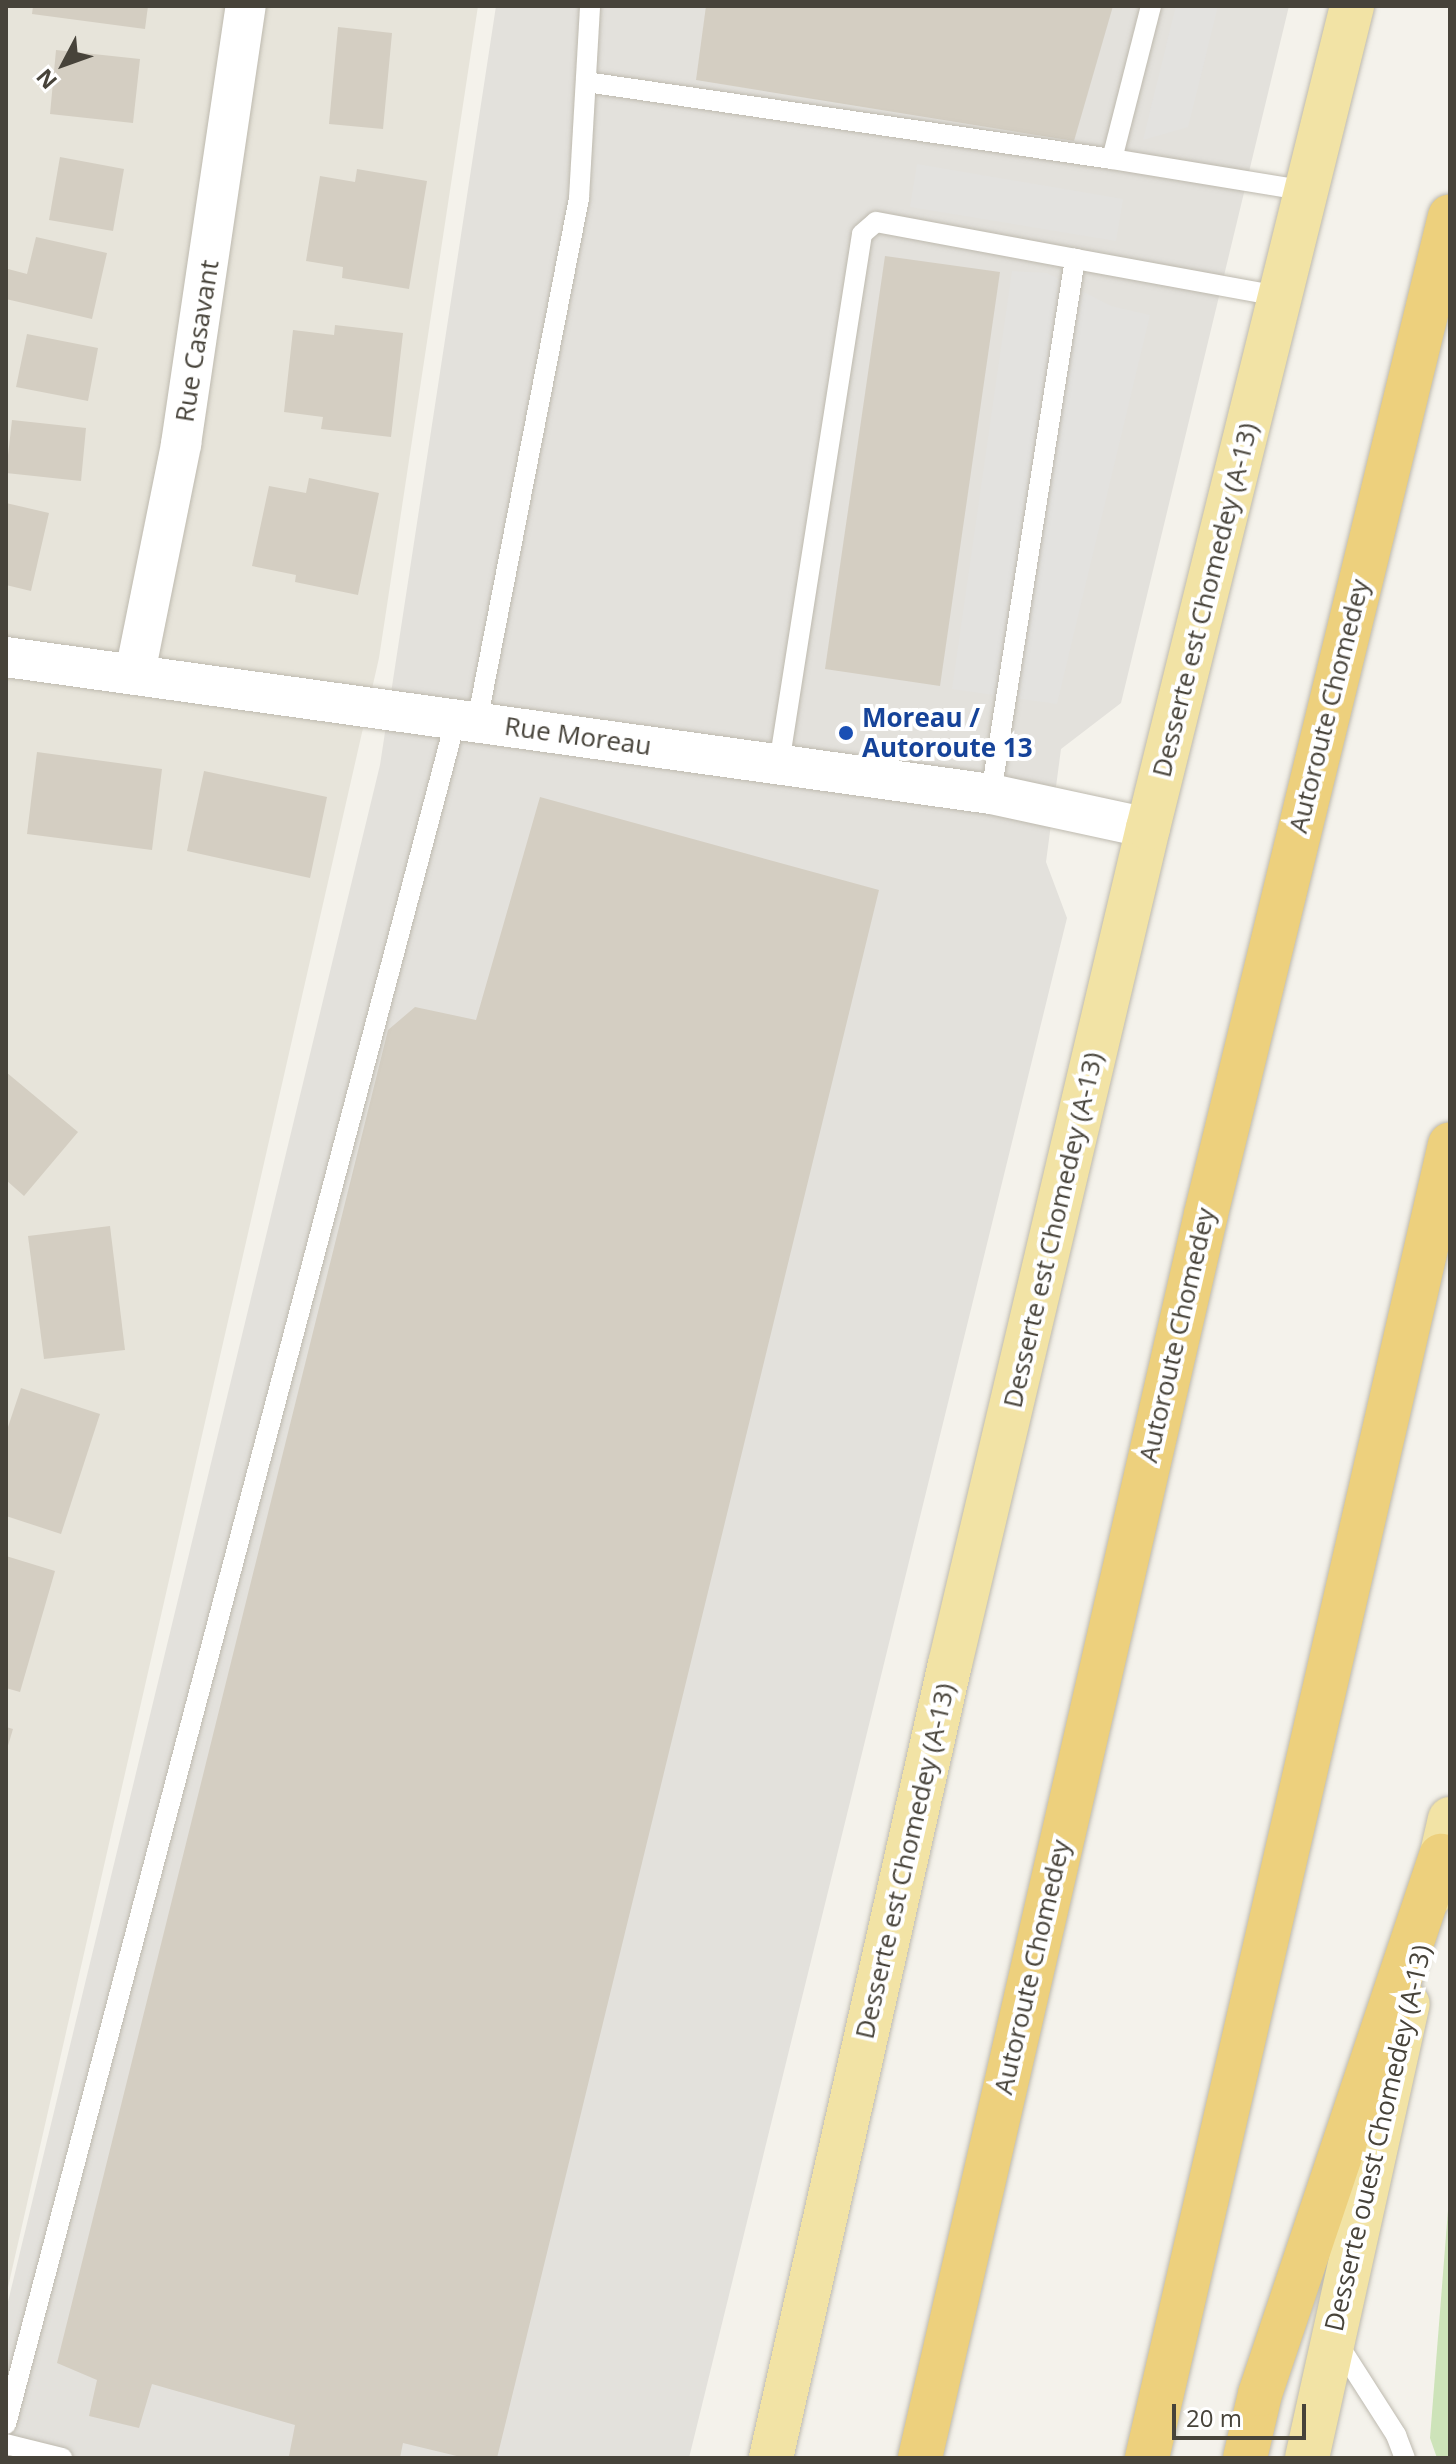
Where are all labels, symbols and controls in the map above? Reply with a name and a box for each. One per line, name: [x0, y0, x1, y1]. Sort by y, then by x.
north arrow: [24, 24, 104, 104]
text: N: [29, 63, 63, 96]
street label: Rue Casavant: [169, 258, 225, 424]
street label: Desserte est Chomedey (A-13): [1146, 420, 1264, 780]
street label: Autoroute Chomedey: [1282, 576, 1376, 836]
place label: Moreau / Autoroute 13: [862, 702, 1033, 764]
street label: Rue Moreau: [503, 710, 653, 762]
marker: Moreau / Autoroute 13: [837, 724, 855, 742]
street label: Desserte est Chomedey (A-13): [997, 1049, 1109, 1411]
street label: Autoroute Chomedey: [1133, 1205, 1221, 1465]
street label: Desserte est Chomedey (A-13): [849, 1680, 961, 2042]
street label: Autoroute Chomedey: [988, 1837, 1076, 2097]
street label: Desserte ouest Chomedey (A-13): [1318, 1942, 1438, 2334]
scale bar: [1176, 2388, 1310, 2438]
text: 20 m: [1186, 2401, 1242, 2434]

